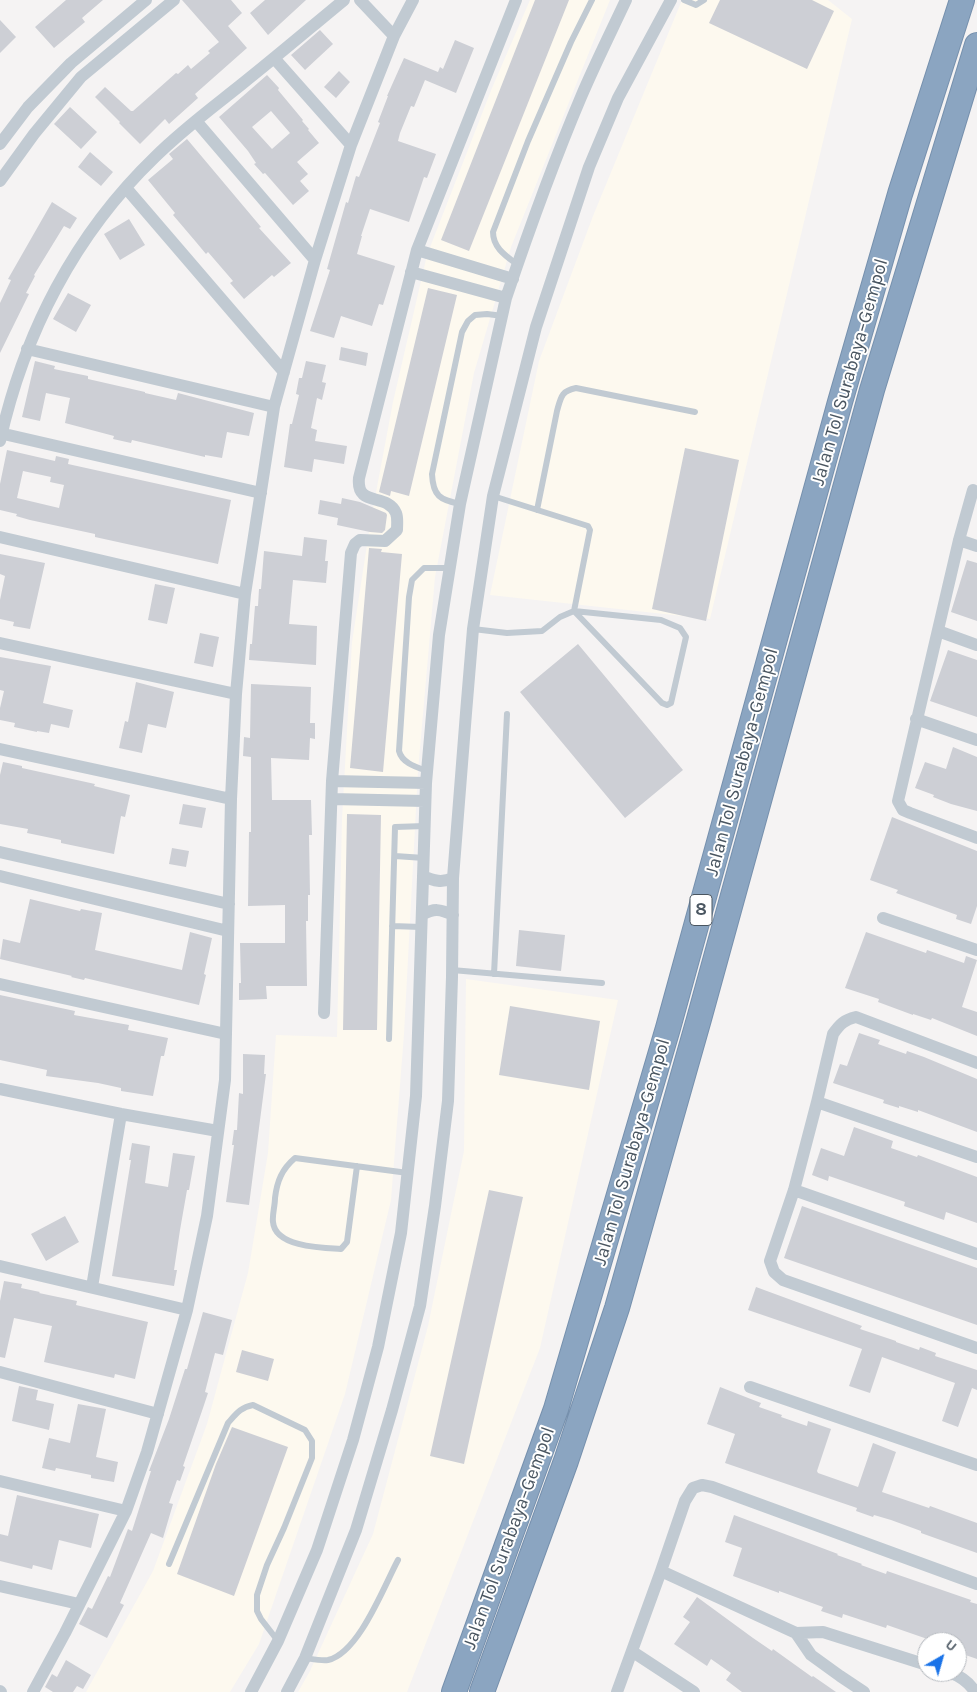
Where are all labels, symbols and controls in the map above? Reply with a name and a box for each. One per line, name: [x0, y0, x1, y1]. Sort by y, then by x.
street label: Jalan Tol Surabaya–Gempol: [807, 256, 893, 488]
street label: Jalan Tol Surabaya–Gempol: [701, 646, 783, 878]
road number: 8: [690, 894, 712, 926]
street label: Jalan Tol Surabaya–Gempol: [589, 1036, 675, 1268]
street label: Jalan Tol Surabaya–Gempol: [458, 1424, 560, 1652]
north arrow: [917, 1632, 967, 1682]
text: U: [942, 1636, 960, 1655]

